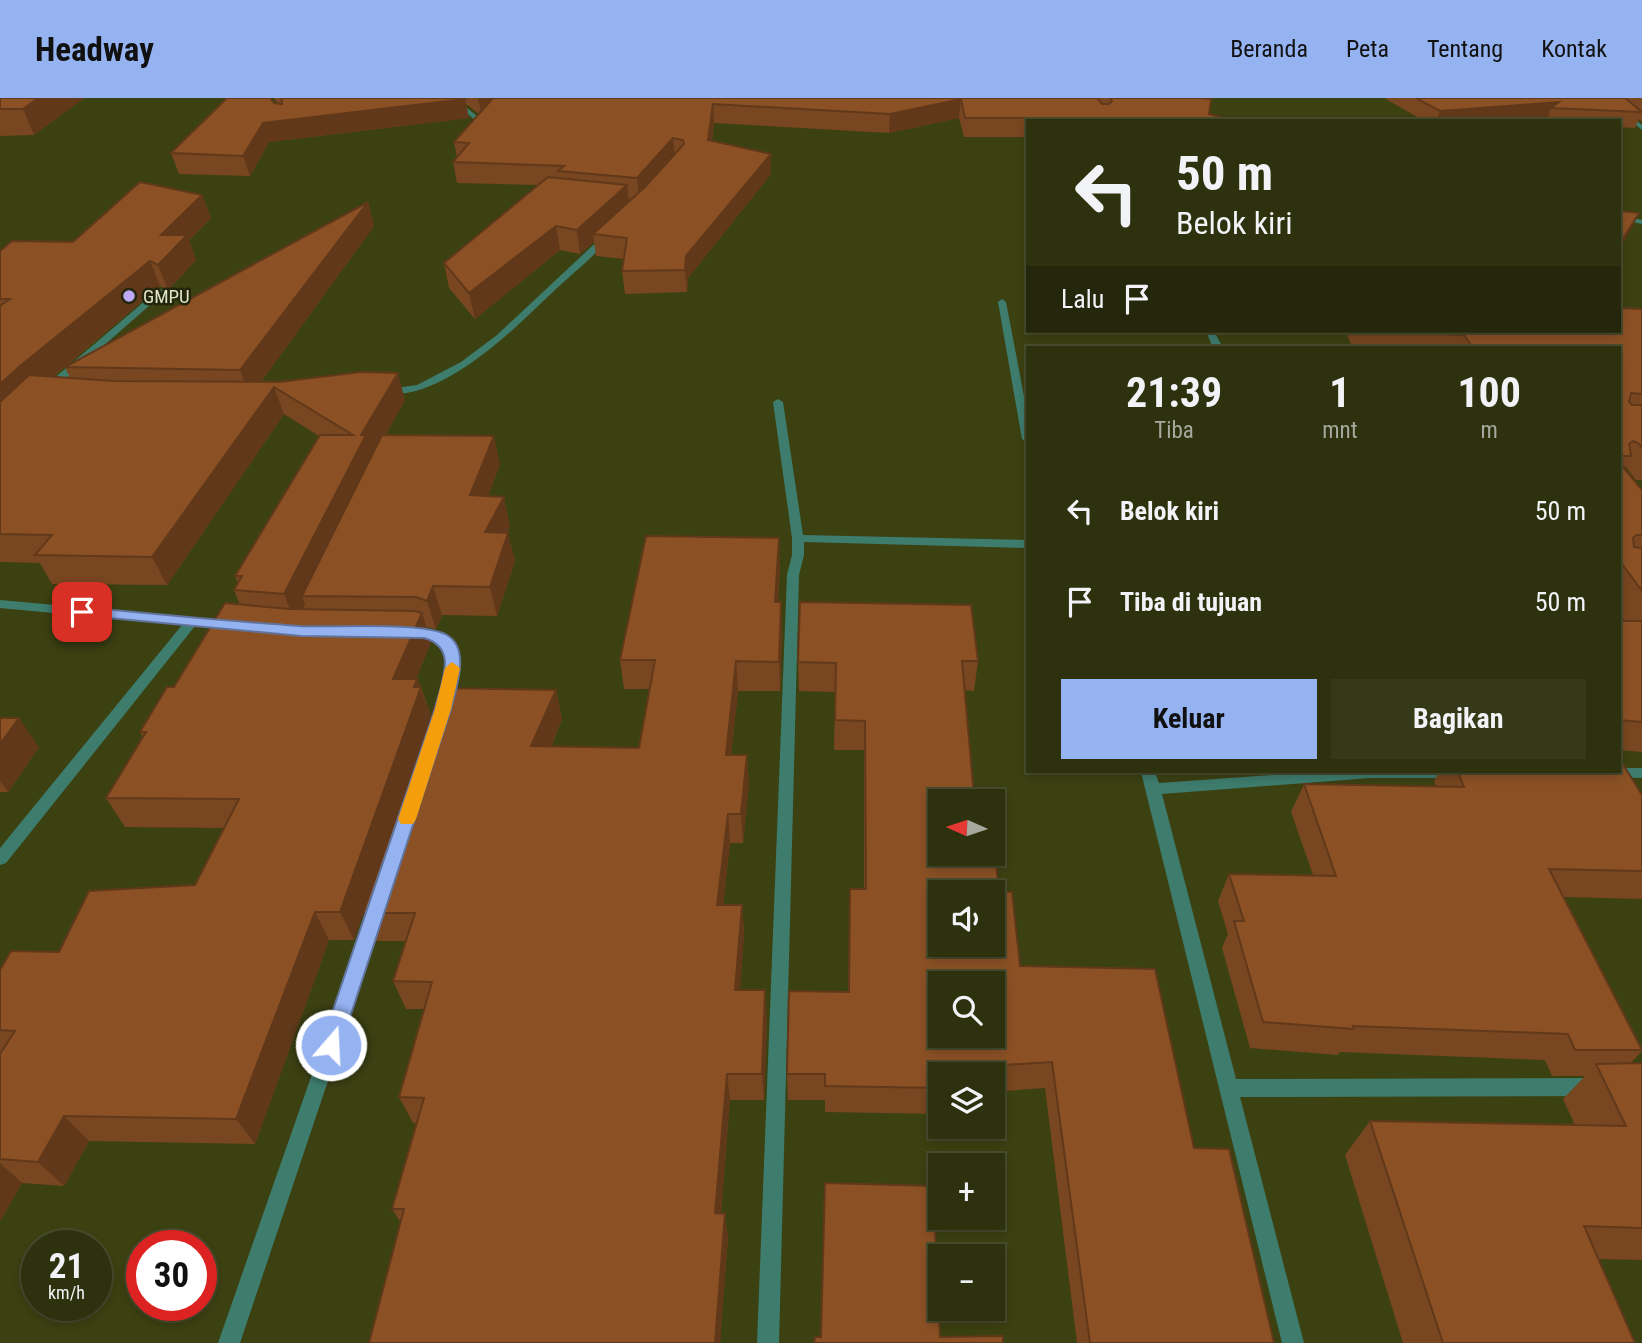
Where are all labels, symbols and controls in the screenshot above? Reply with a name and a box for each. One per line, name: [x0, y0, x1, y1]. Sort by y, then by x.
text: Headway: [35, 30, 154, 69]
text: Beranda: [1230, 35, 1308, 63]
text: Peta: [1346, 35, 1389, 63]
text: Tentang: [1427, 35, 1503, 63]
text: Kontak: [1541, 35, 1607, 63]
text: 50 m: [1176, 145, 1273, 202]
icon: left: [1061, 147, 1152, 238]
text: Belok kiri: [1176, 204, 1293, 242]
icon: arrive: [1118, 280, 1156, 318]
text: Lalu: [1061, 284, 1104, 314]
place label: GMPU: [143, 285, 190, 308]
marker: GMPU: [121, 288, 137, 304]
text: 21:39: [1126, 368, 1222, 417]
text: 1: [1329, 368, 1350, 417]
text: 100: [1457, 368, 1521, 417]
text: Tiba: [1154, 417, 1194, 444]
text: mnt: [1322, 417, 1357, 444]
text: m: [1481, 417, 1498, 444]
icon: left: [1061, 492, 1099, 530]
text: Belok kiri: [1120, 496, 1219, 526]
text: 50 m: [1535, 496, 1586, 526]
pin: [52, 582, 112, 642]
icon: arrive: [1061, 583, 1099, 621]
text: Tiba di tujuan: [1120, 587, 1262, 617]
text: 50 m: [1535, 587, 1586, 617]
icon: arrive: [63, 593, 101, 631]
button: Keluar: [1061, 679, 1317, 759]
button: Bagikan: [1331, 679, 1586, 759]
north arrow: [928, 789, 1004, 866]
map controls: [928, 789, 1005, 1321]
button: sound: [928, 880, 1005, 957]
button: search: [928, 971, 1005, 1048]
position arrow: [294, 1008, 368, 1082]
button: layers: [928, 1062, 1005, 1139]
button: +: [928, 1153, 1005, 1230]
speed limit sign: 30: [126, 1230, 217, 1321]
button: −: [928, 1244, 1005, 1321]
text: 21: [49, 1246, 84, 1287]
text: km/h: [48, 1282, 85, 1303]

